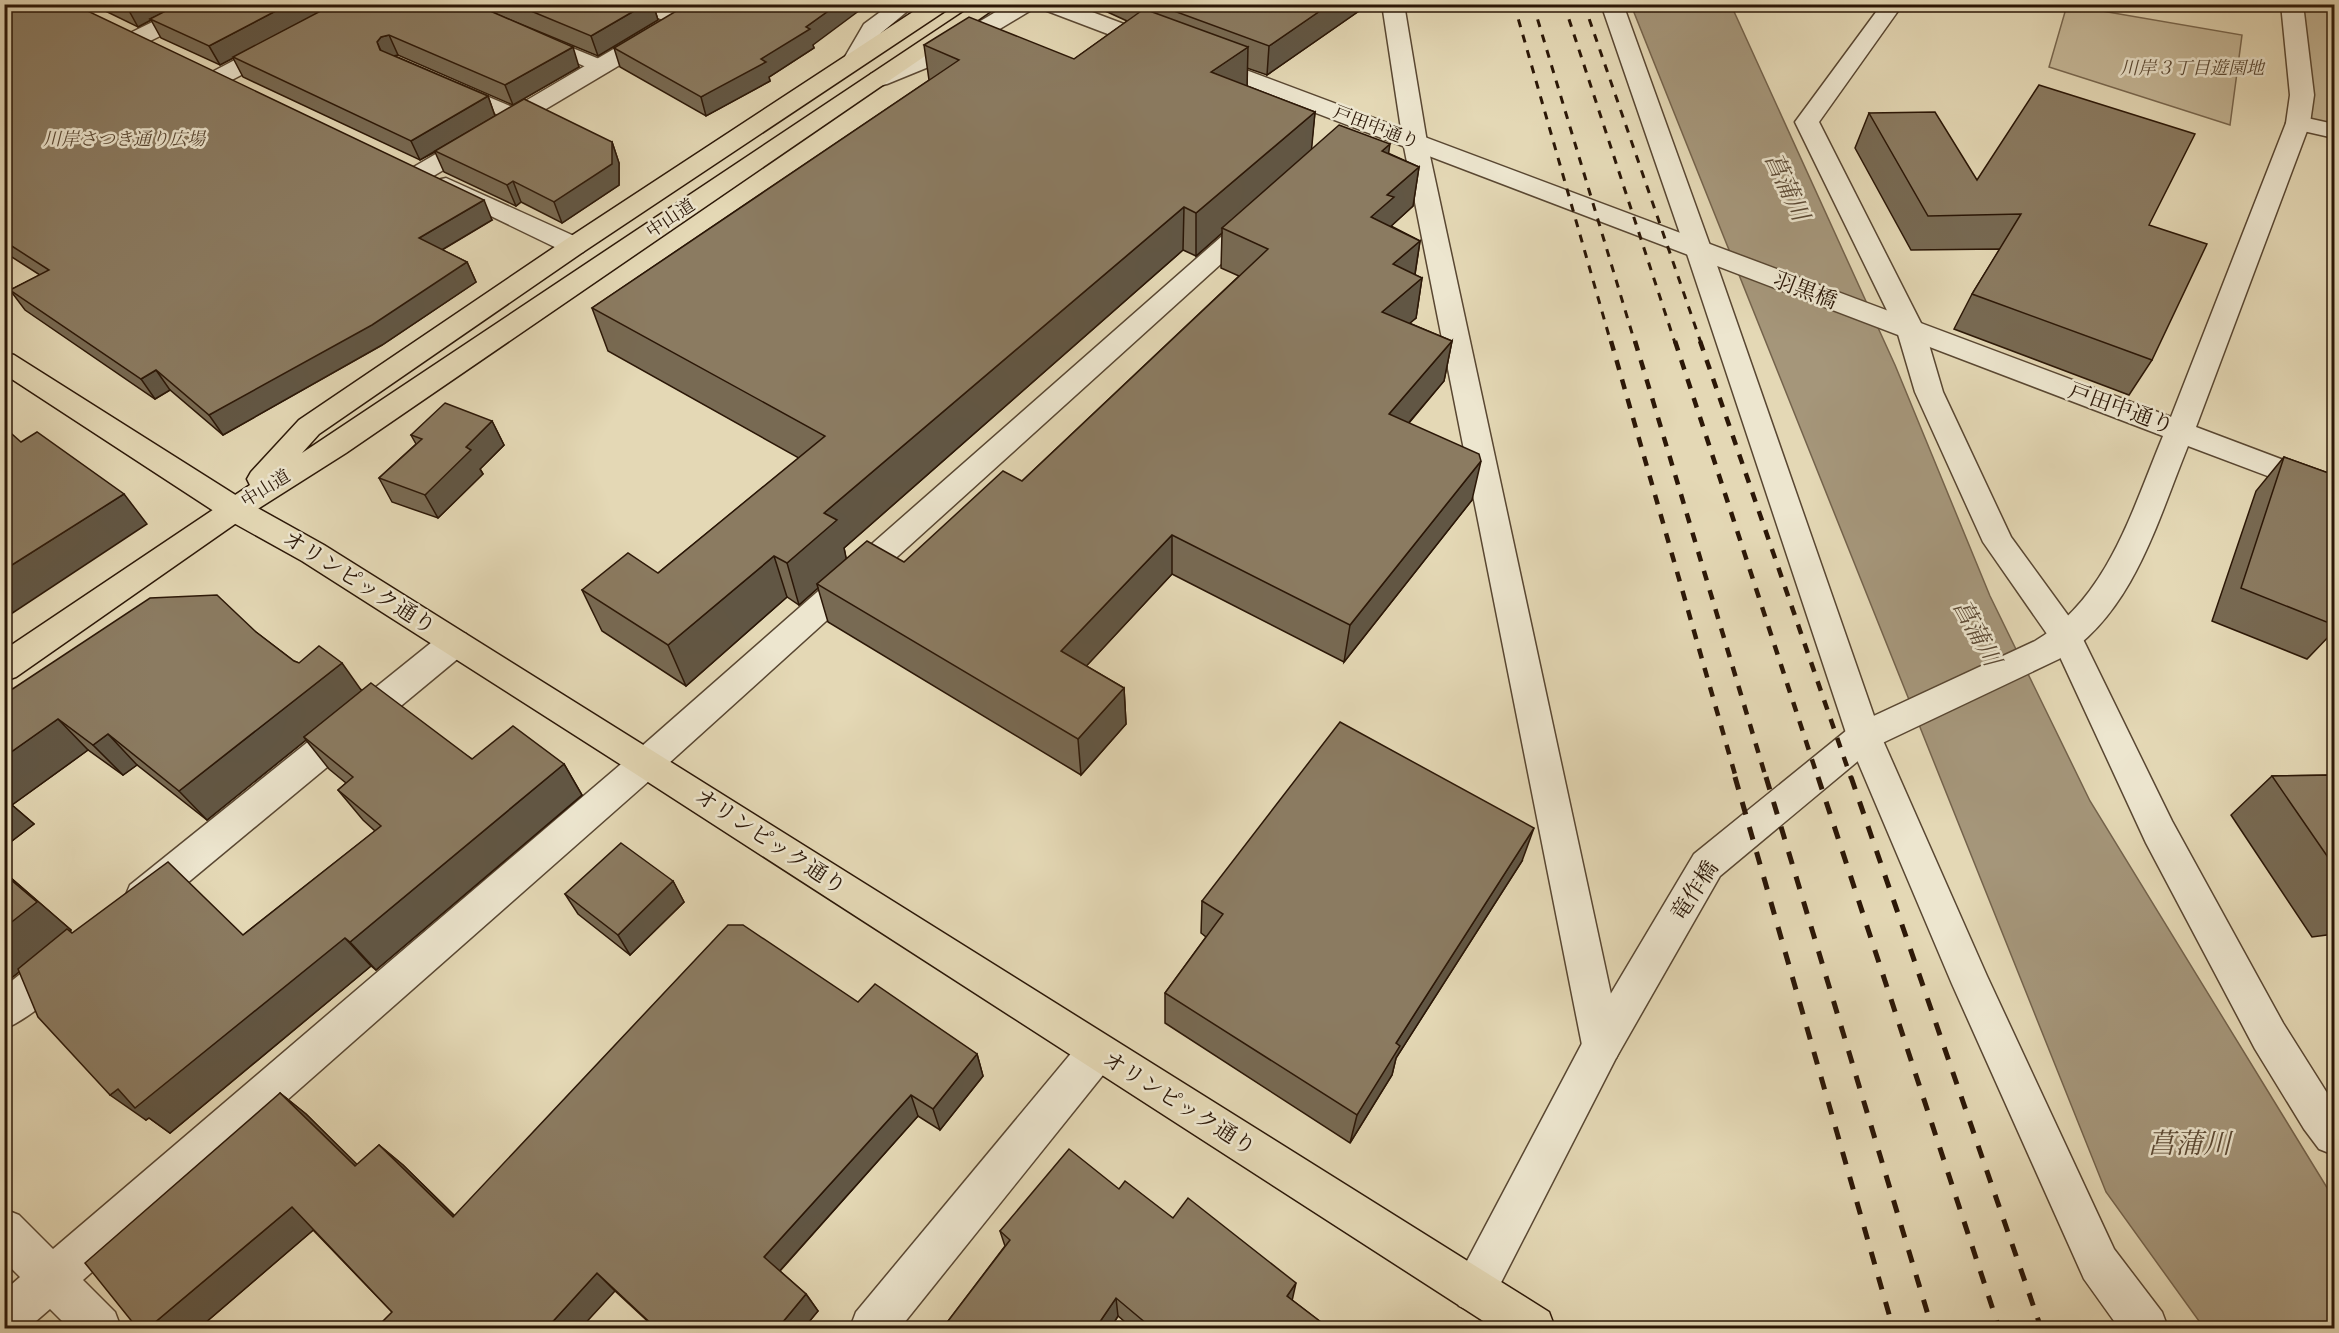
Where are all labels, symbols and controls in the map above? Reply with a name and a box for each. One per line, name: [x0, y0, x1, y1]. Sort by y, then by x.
park label: 川岸３丁目遊園地: [2120, 58, 2266, 80]
street label: 戸田中通り: [1330, 102, 1422, 154]
park label: 川岸さつき通り広場: [43, 129, 207, 151]
water label: 菖蒲川: [1757, 148, 1816, 229]
street label: 中山道: [642, 195, 700, 243]
street label: 羽黒橋: [1769, 267, 1841, 315]
street label: 戸田中通り: [2065, 378, 2177, 440]
street label: 中山道: [237, 465, 295, 513]
street label: オリンピック通り: [278, 525, 440, 641]
water label: 菖蒲川: [1945, 594, 2008, 674]
street label: オリンピック通り: [689, 783, 851, 901]
street label: 竜作橋: [1665, 856, 1725, 926]
street label: オリンピック通り: [1098, 1046, 1260, 1162]
water label: 菖蒲川: [2147, 1127, 2234, 1162]

